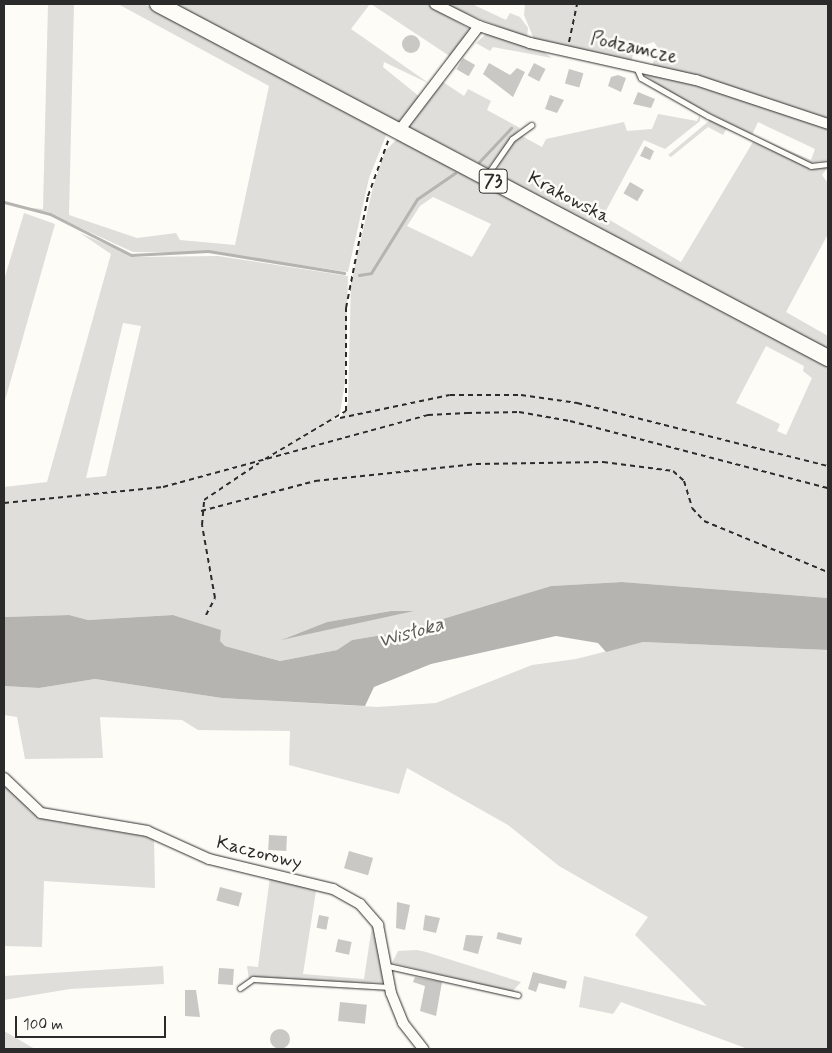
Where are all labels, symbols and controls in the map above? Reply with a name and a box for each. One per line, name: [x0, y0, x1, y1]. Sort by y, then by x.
street label: Podzamcze: [588, 27, 680, 69]
road number: 73: [478, 166, 508, 197]
street label: Krakowska: [524, 167, 614, 229]
water label: Wisłoka: [376, 612, 446, 654]
street label: Kaczorowy: [214, 831, 304, 875]
scale bar: [18, 1006, 169, 1038]
text: 100 m: [23, 1015, 63, 1035]

